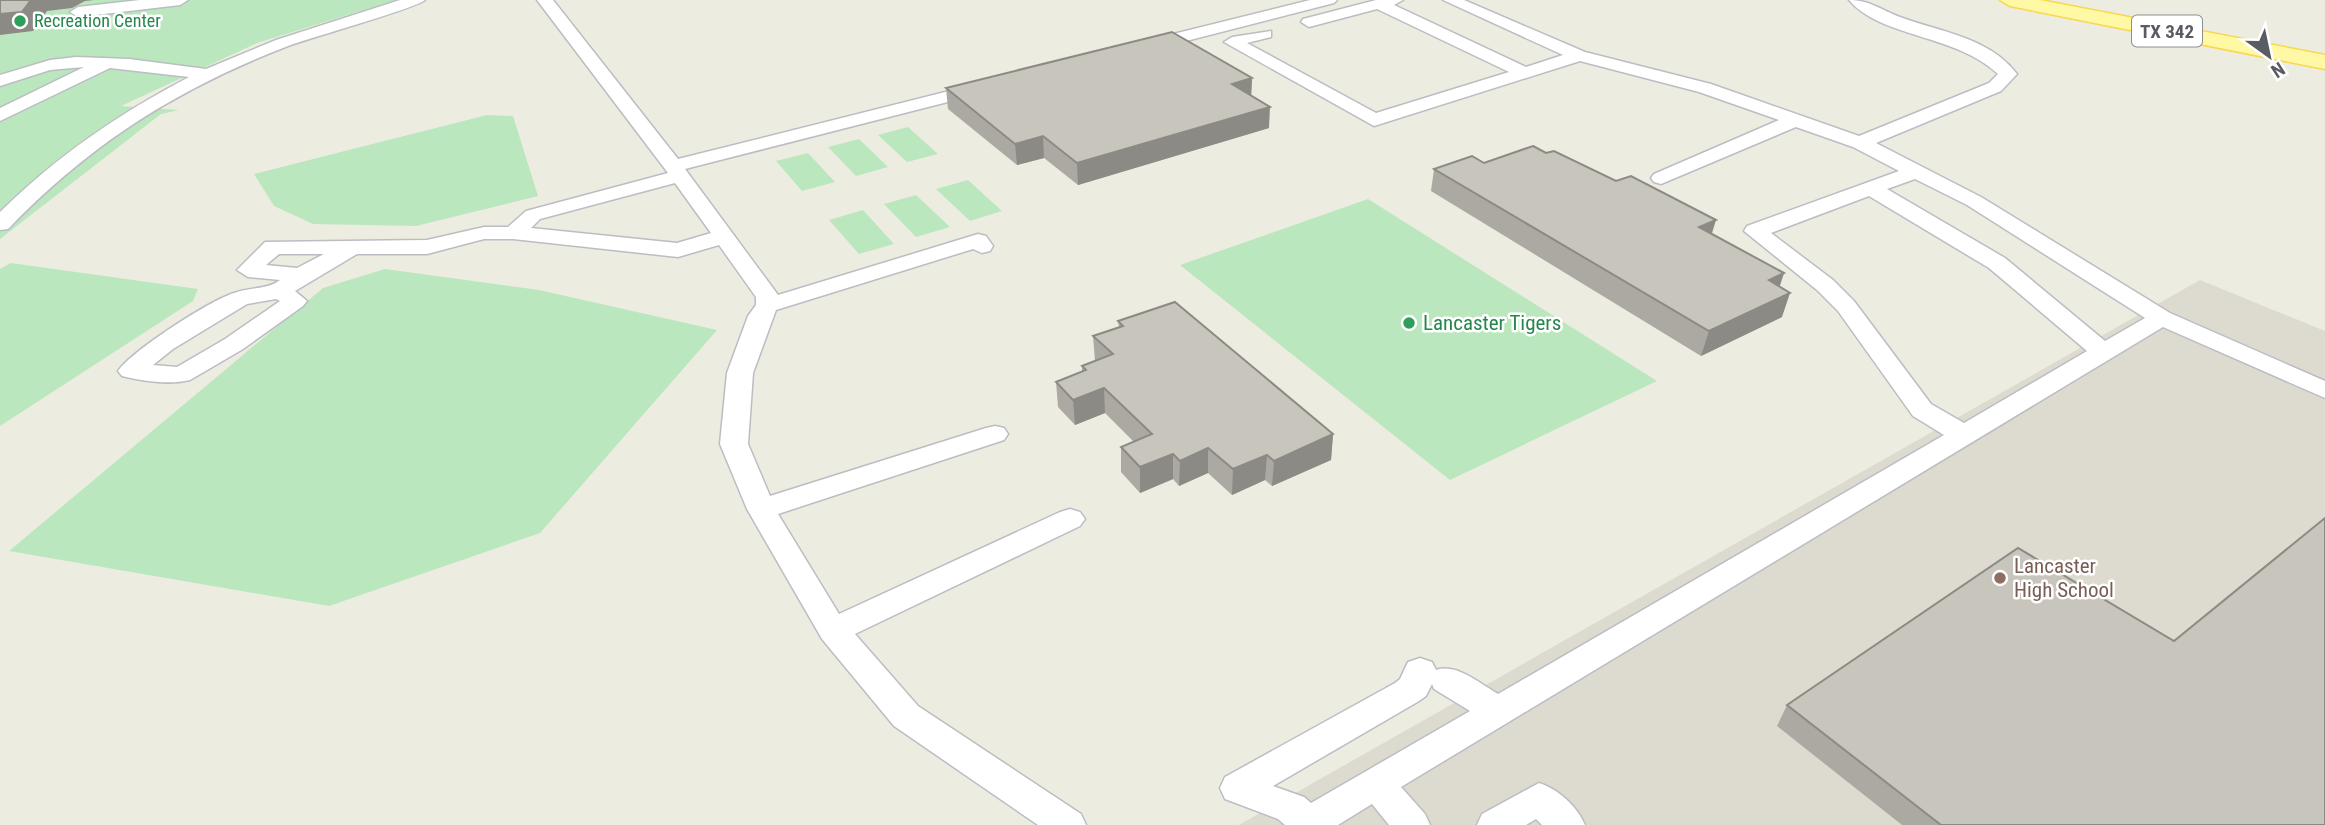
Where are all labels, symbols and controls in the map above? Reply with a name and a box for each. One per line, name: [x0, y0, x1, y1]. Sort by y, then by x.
place label: Recreation Center: [34, 10, 161, 31]
marker: Recreation Center: [12, 13, 28, 29]
road number: TX 342: [2132, 16, 2202, 46]
north arrow: [2234, 21, 2304, 91]
text: N: [2267, 57, 2289, 83]
place label: Lancaster Tigers: [1423, 311, 1561, 335]
marker: Lancaster Tigers: [1401, 315, 1417, 331]
place label: Lancaster High School: [2014, 554, 2114, 602]
marker: Lancaster High School: [1992, 570, 2008, 586]

